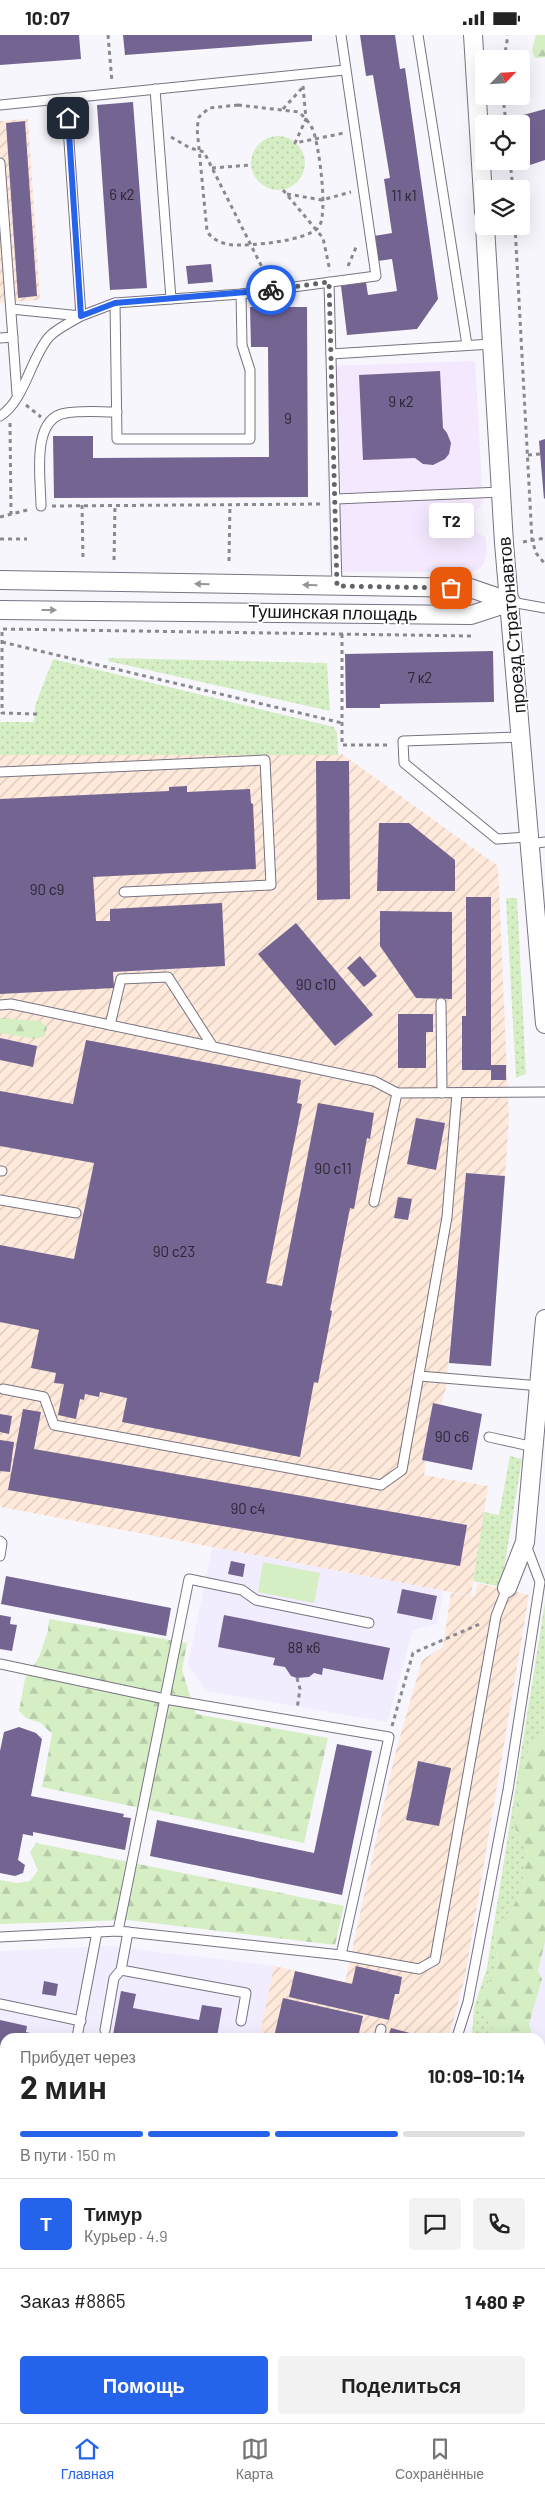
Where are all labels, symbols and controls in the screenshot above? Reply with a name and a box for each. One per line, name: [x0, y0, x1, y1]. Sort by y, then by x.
text: 10:07: [25, 6, 70, 29]
north arrow: [475, 50, 530, 105]
map controls: [475, 50, 530, 235]
pin: [47, 97, 89, 139]
icon: home: [54, 104, 82, 132]
button: locate: [475, 115, 530, 170]
button: layers: [475, 180, 530, 235]
house number: 6 к2: [109, 185, 135, 203]
house number: 11 к1: [391, 186, 417, 204]
courier: [246, 265, 296, 315]
icon: bike: [257, 276, 285, 304]
house number: 9 к2: [388, 392, 414, 410]
house number: 9: [284, 409, 292, 427]
callout: T2: [428, 503, 474, 538]
text: T2: [442, 511, 461, 530]
street label: проезд Стратонавтов: [492, 536, 530, 714]
pin: [430, 567, 472, 609]
icon: bag: [437, 574, 465, 602]
one-way arrow: [194, 579, 210, 587]
one-way arrow: [302, 581, 318, 589]
street label: Тушинская площадь: [248, 600, 418, 624]
one-way arrow: [41, 606, 57, 614]
house number: 7 к2: [408, 668, 432, 686]
house number: 90 с9: [30, 880, 64, 898]
house number: 90 с10: [296, 975, 336, 993]
house number: 90 с11: [314, 1159, 352, 1177]
house number: 90 с23: [153, 1242, 195, 1260]
house number: 90 с6: [435, 1427, 469, 1445]
house number: 90 с4: [230, 1499, 266, 1517]
house number: 88 к6: [288, 1638, 320, 1656]
text: Прибудет через: [20, 2047, 136, 2066]
text: 10:09–10:14: [428, 2064, 525, 2087]
text: 2 мин: [20, 2067, 107, 2105]
text: В пути · 150 m: [20, 2145, 116, 2164]
button: chat: [409, 2198, 461, 2250]
button: phone: [473, 2198, 525, 2250]
text: Тимур: [84, 2202, 142, 2225]
text: Т: [40, 2212, 52, 2235]
text: Курьер · 4.9: [84, 2226, 168, 2245]
text: Заказ #8865: [20, 2289, 126, 2312]
text: 1 480 ₽: [465, 2290, 525, 2313]
button: Помощь: [20, 2356, 268, 2414]
button: Поделиться: [278, 2356, 525, 2414]
tab: Главная: [61, 2435, 114, 2482]
tab: Карта: [236, 2435, 273, 2482]
tab: Сохранённые: [395, 2435, 484, 2482]

